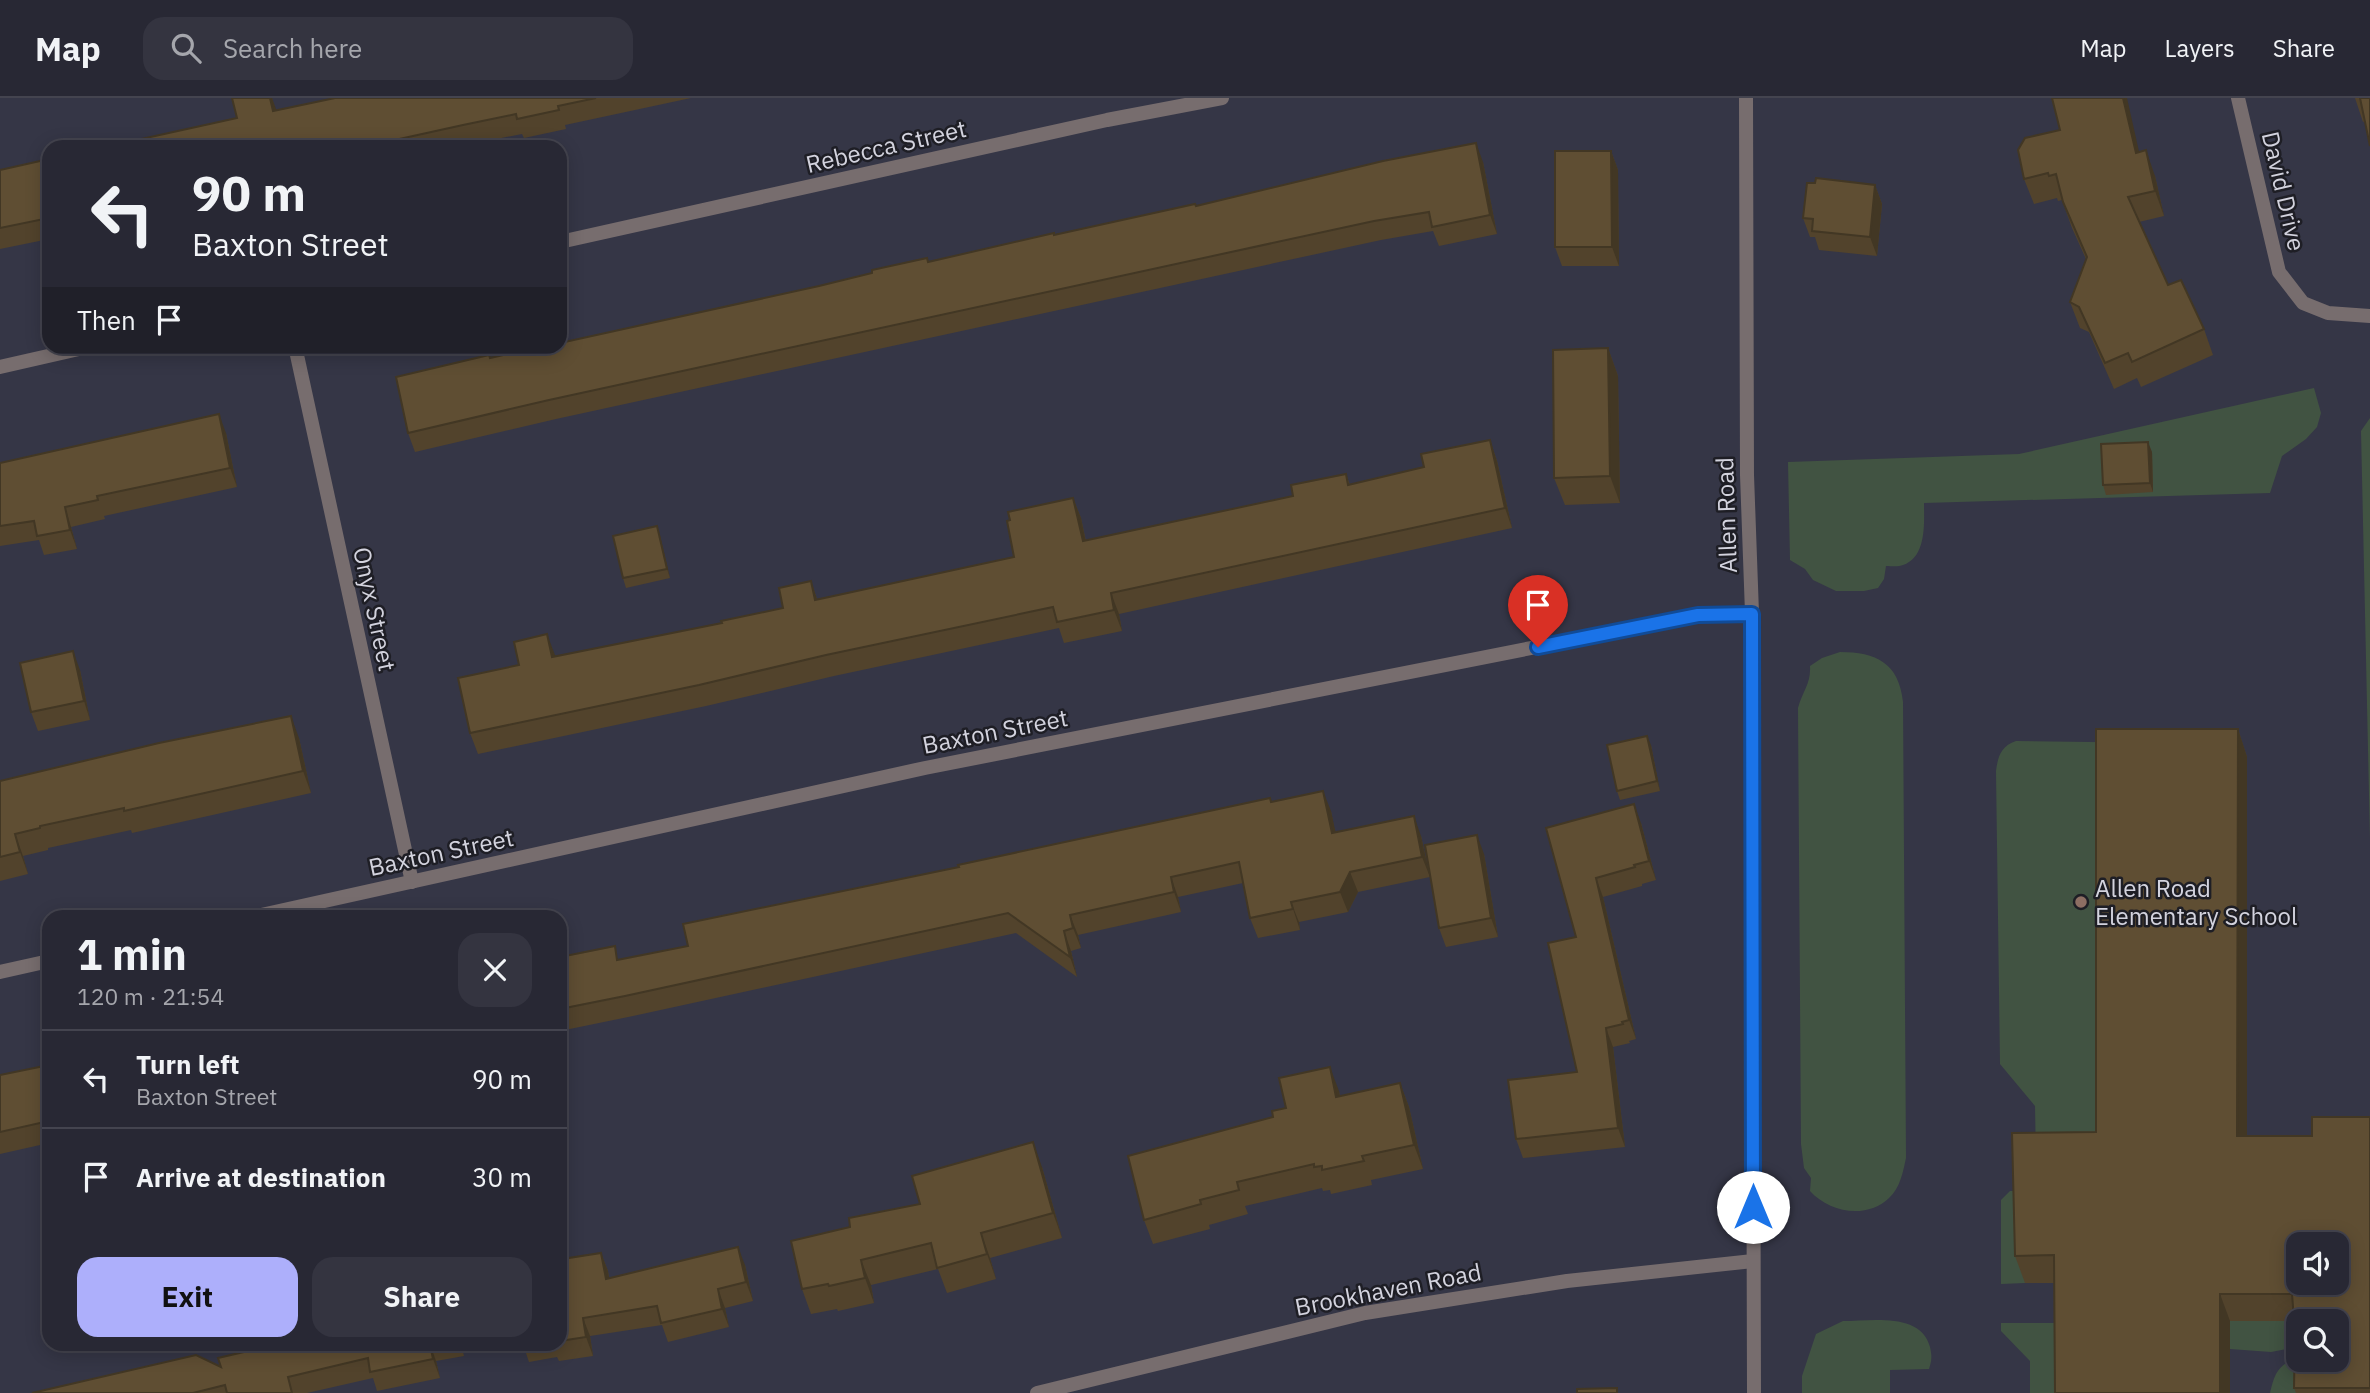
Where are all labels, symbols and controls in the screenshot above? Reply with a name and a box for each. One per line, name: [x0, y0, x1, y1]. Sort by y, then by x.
search box: [143, 17, 633, 80]
text: Map: [35, 27, 101, 70]
icon: search: [167, 29, 205, 67]
text: Search here: [223, 31, 362, 65]
text: Map: [2080, 32, 2127, 64]
text: Layers: [2165, 32, 2235, 64]
text: Share: [2273, 32, 2335, 64]
street label: Rebecca Street: [803, 112, 969, 180]
street label: David Drive: [2255, 128, 2313, 254]
text: 90 m: [192, 161, 306, 224]
icon: left: [77, 168, 168, 259]
text: Baxton Street: [192, 223, 389, 265]
icon: arrive: [150, 301, 188, 339]
text: Then: [77, 303, 136, 337]
street label: Allen Road: [1708, 456, 1744, 574]
street label: Onyx Street: [346, 544, 404, 674]
pin: [1508, 575, 1568, 647]
icon: arrive: [1519, 586, 1557, 624]
street label: Baxton Street: [920, 701, 1070, 761]
street label: Baxton Street: [366, 821, 516, 883]
place label: Allen Road Elementary School: [2095, 872, 2297, 932]
marker: Allen Road Elementary School: [2073, 894, 2089, 910]
text: 1 min: [77, 927, 187, 982]
button: close: [458, 933, 532, 1007]
text: 120 m · 21:54: [77, 981, 224, 1011]
text: Turn left: [136, 1047, 239, 1081]
icon: left: [77, 1060, 115, 1098]
text: 90 m: [472, 1062, 532, 1096]
text: Baxton Street: [136, 1081, 277, 1111]
icon: arrive: [77, 1158, 115, 1196]
text: Arrive at destination: [136, 1160, 386, 1194]
text: 30 m: [472, 1160, 532, 1194]
position arrow: [1716, 1170, 1790, 1244]
map controls: [2286, 1232, 2349, 1372]
button: sound: [2286, 1232, 2349, 1295]
street label: Brookhaven Road: [1292, 1255, 1484, 1323]
button: Exit: [77, 1257, 298, 1337]
button: Share: [312, 1257, 532, 1337]
button: search: [2286, 1309, 2349, 1372]

